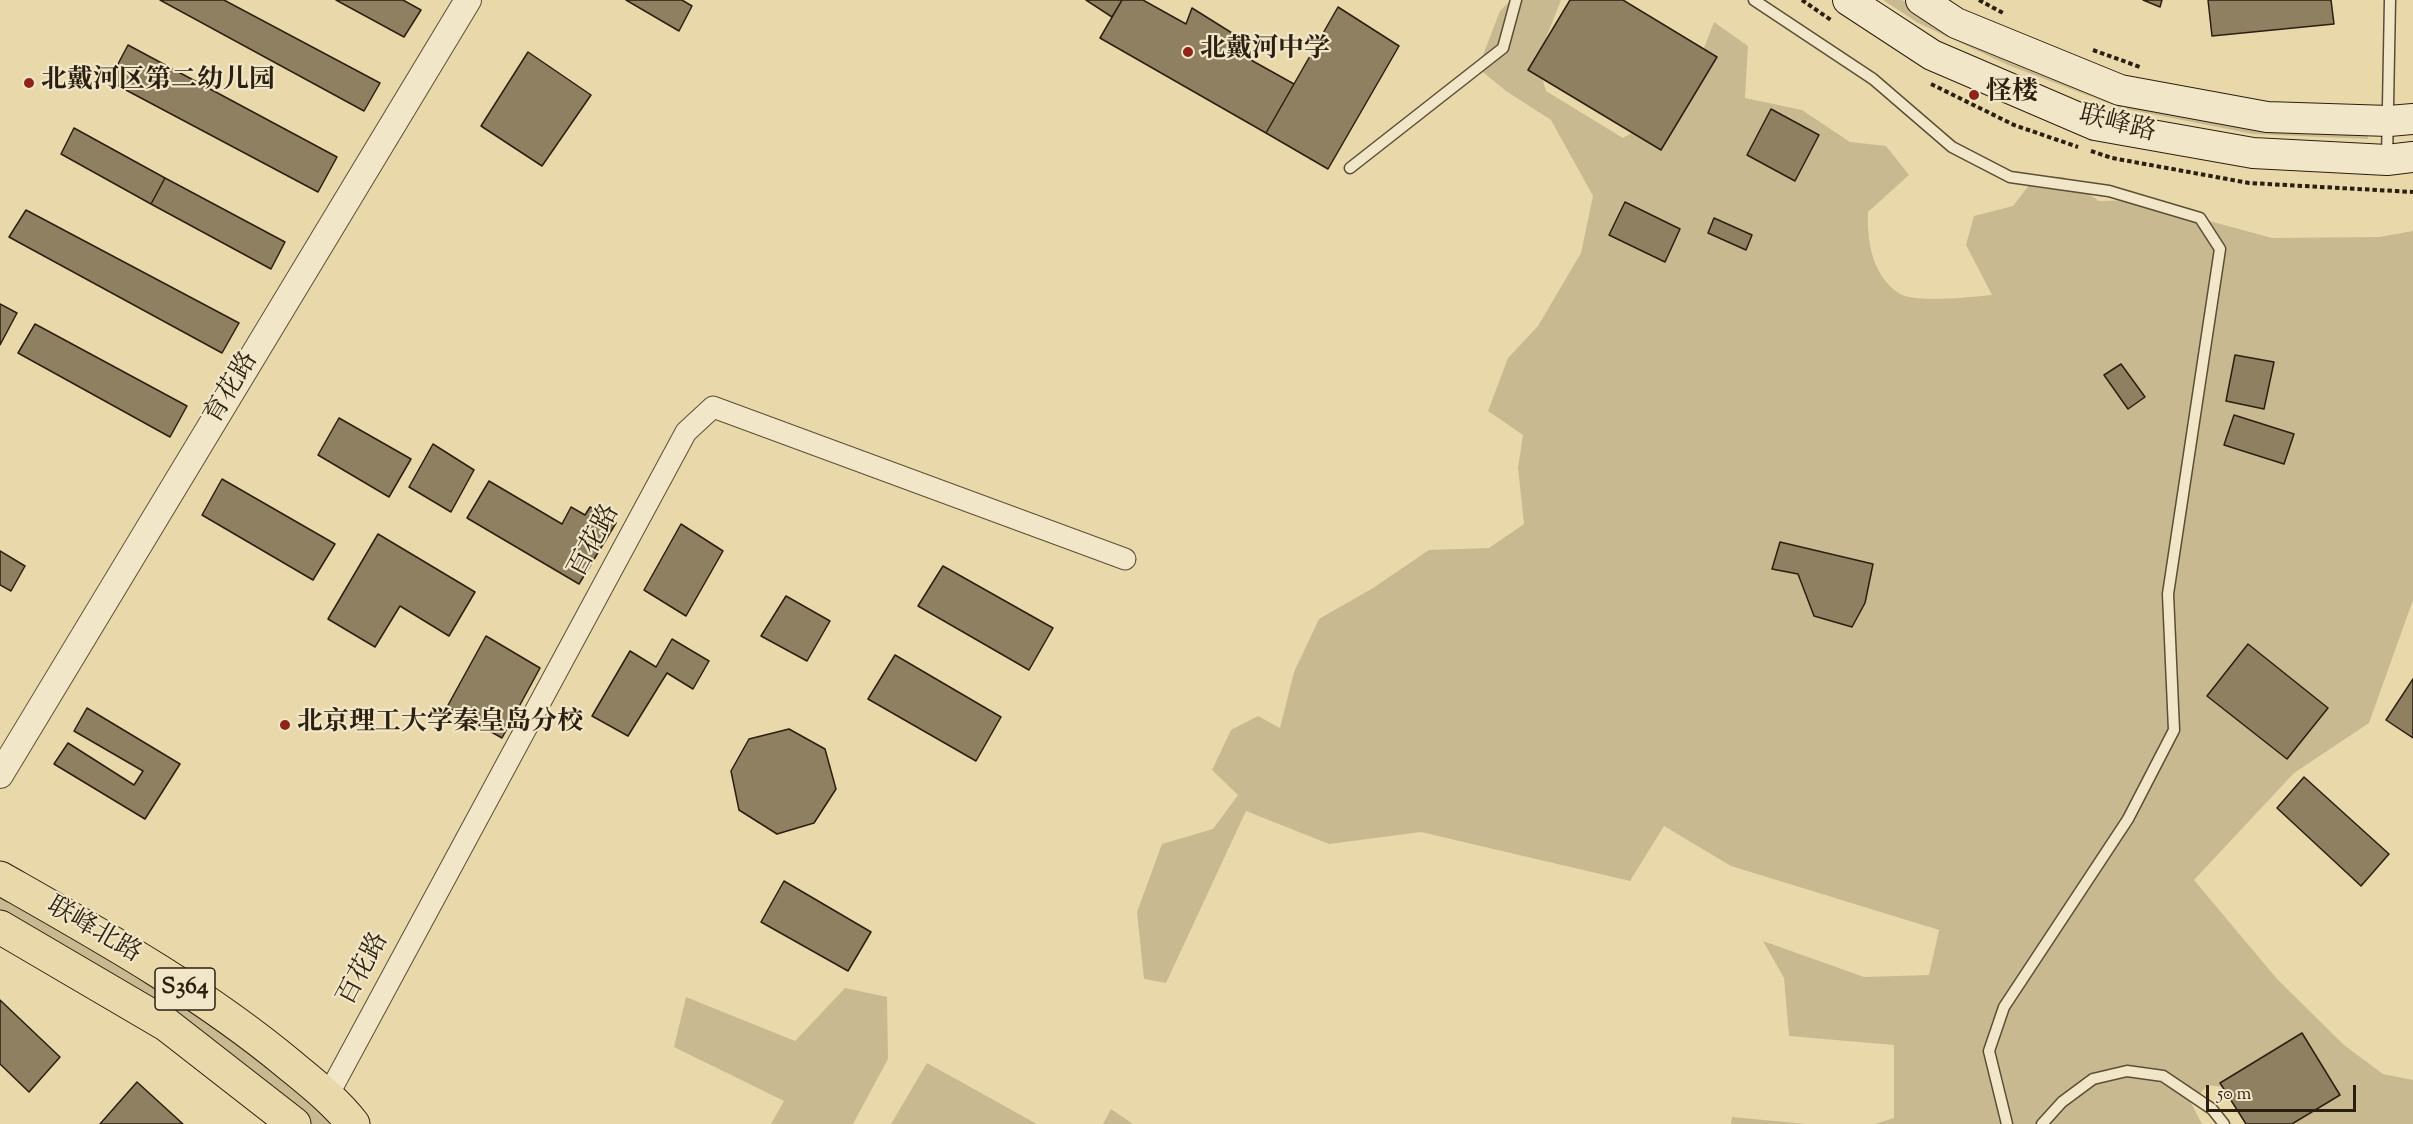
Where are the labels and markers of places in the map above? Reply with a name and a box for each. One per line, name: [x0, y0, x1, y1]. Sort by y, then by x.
place label: 北戴河中学: [1200, 36, 1330, 68]
marker: 北戴河中学: [1181, 45, 1195, 59]
place label: 北戴河区第二幼儿园: [41, 67, 275, 99]
marker: 北戴河区第二幼儿园: [22, 76, 36, 90]
place label: 怪楼: [1986, 79, 2038, 111]
marker: 怪楼: [1967, 88, 1981, 102]
place label: 北京理工大学秦皇岛分校: [297, 709, 583, 741]
marker: 北京理工大学秦皇岛分校: [278, 718, 292, 732]

